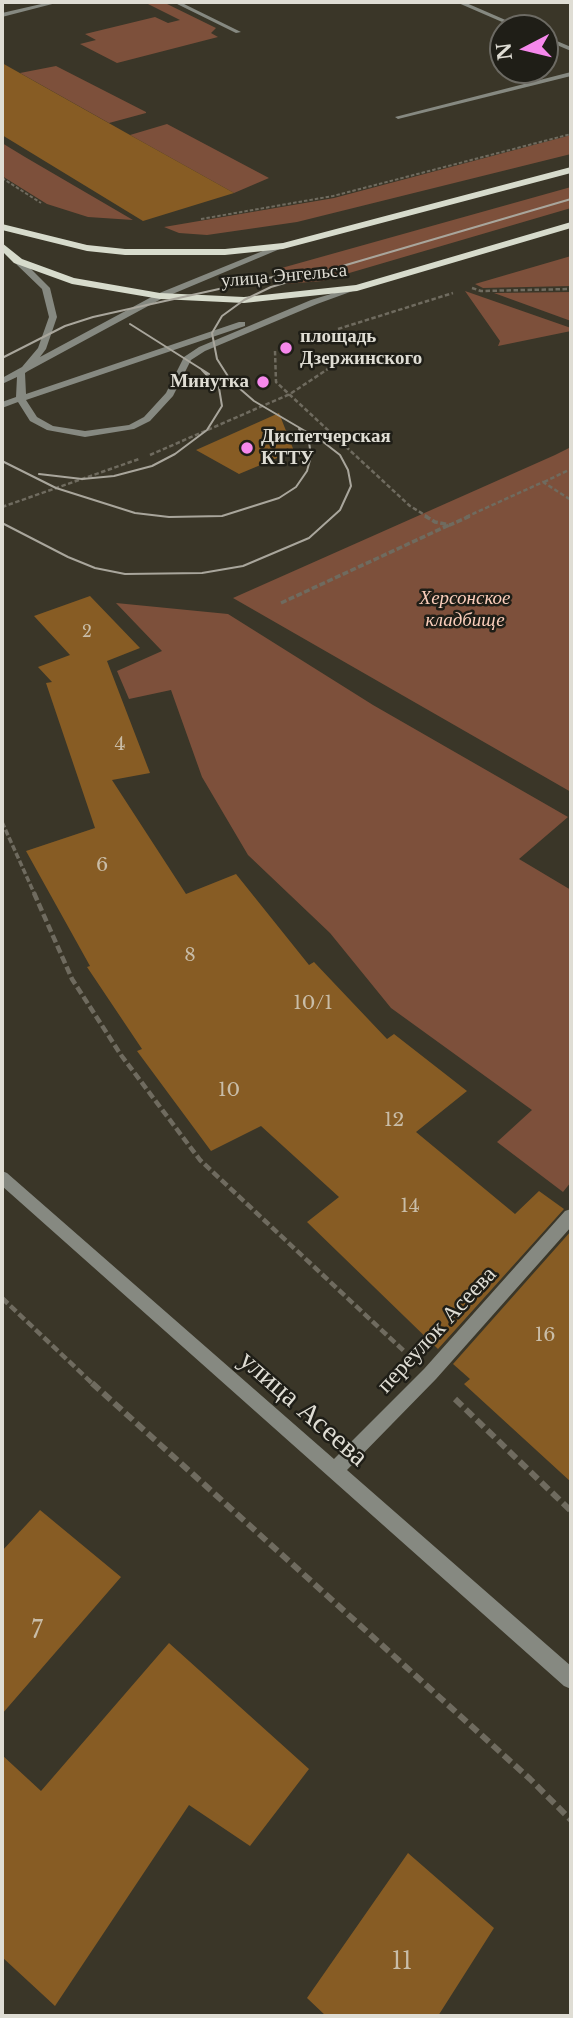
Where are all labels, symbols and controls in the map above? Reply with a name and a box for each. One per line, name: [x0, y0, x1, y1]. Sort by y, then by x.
north arrow: [489, 14, 559, 84]
text: N: [492, 41, 517, 62]
street label: улица Энгельса: [220, 259, 348, 293]
place label: площадь Дзержинского: [300, 326, 422, 370]
marker: площадь Дзержинского: [278, 340, 294, 356]
place label: Минутка: [170, 371, 249, 393]
marker: Минутка: [255, 374, 271, 390]
place label: Диспетчерская КТТУ: [261, 426, 391, 470]
marker: Диспетчерская КТТУ: [239, 440, 255, 456]
park label: Херсонское кладбище: [420, 588, 510, 632]
house number: 2: [82, 622, 92, 642]
house number: 4: [114, 734, 126, 756]
house number: 6: [96, 855, 108, 877]
house number: 8: [184, 945, 196, 967]
house number: 10/1: [293, 993, 333, 1015]
house number: 10: [218, 1080, 240, 1102]
house number: 12: [384, 1110, 404, 1132]
house number: 14: [400, 1196, 420, 1218]
street label: переулок Асеева: [371, 1261, 503, 1399]
house number: 16: [535, 1325, 555, 1347]
street label: улица Асеева: [232, 1344, 374, 1474]
house number: 7: [31, 1618, 43, 1646]
house number: 11: [392, 1949, 412, 1977]

